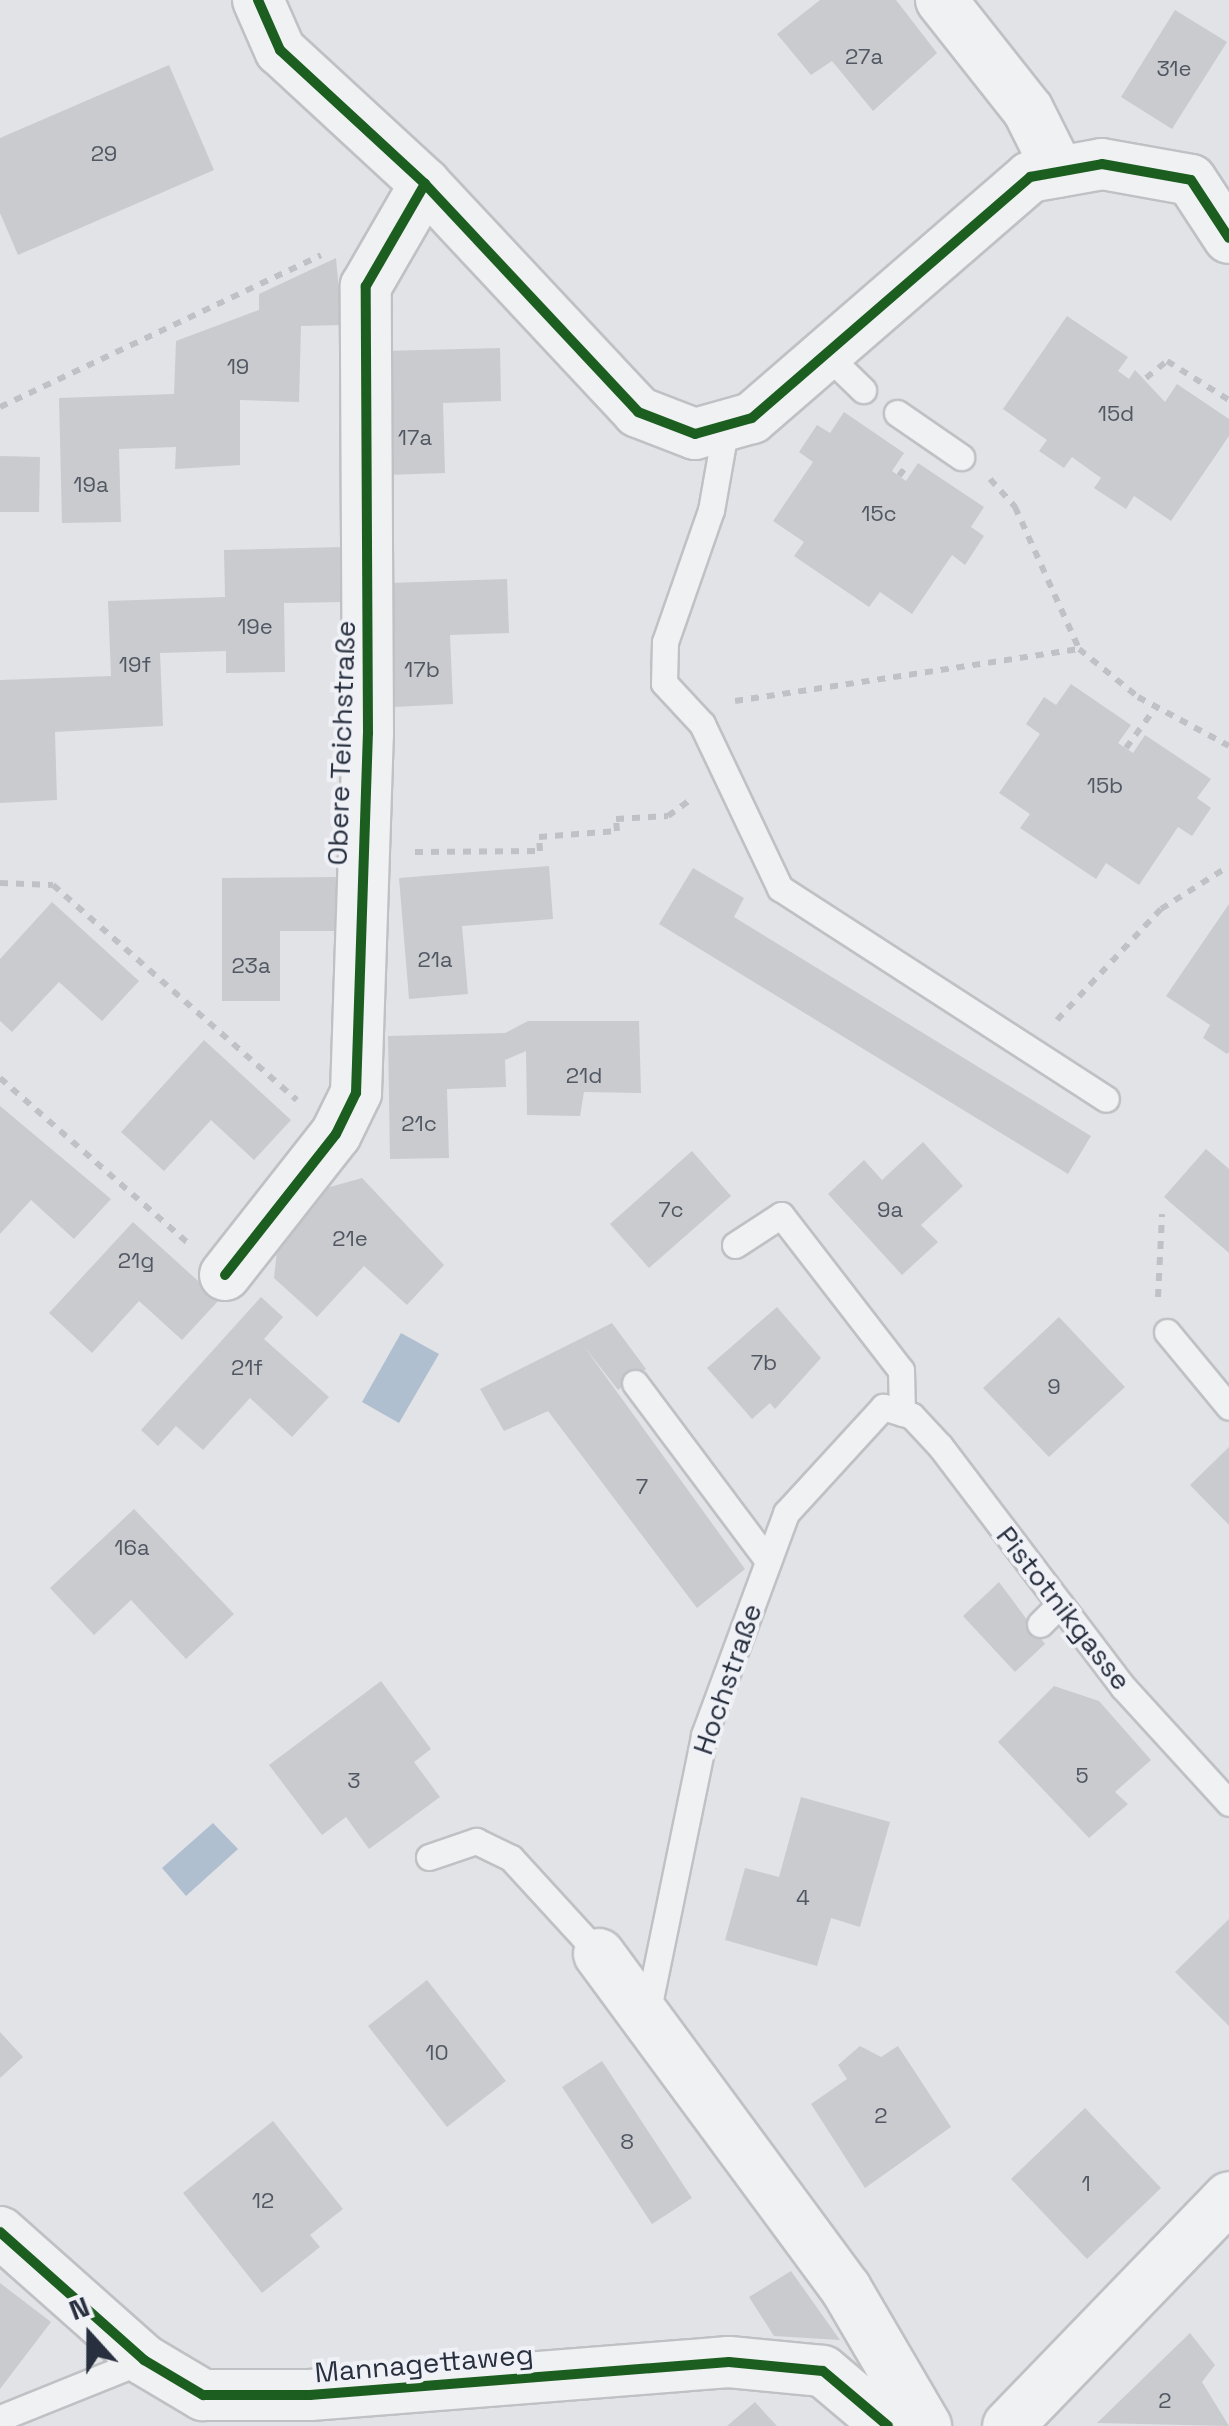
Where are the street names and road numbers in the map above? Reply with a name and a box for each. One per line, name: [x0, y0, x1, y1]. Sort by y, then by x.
street label: Obere Teichstraße: [320, 620, 362, 866]
street label: Pistotnikgasse: [990, 1519, 1138, 1697]
street label: Hochstraße: [686, 1599, 768, 1759]
street label: Mannagettaweg: [313, 2337, 535, 2389]

